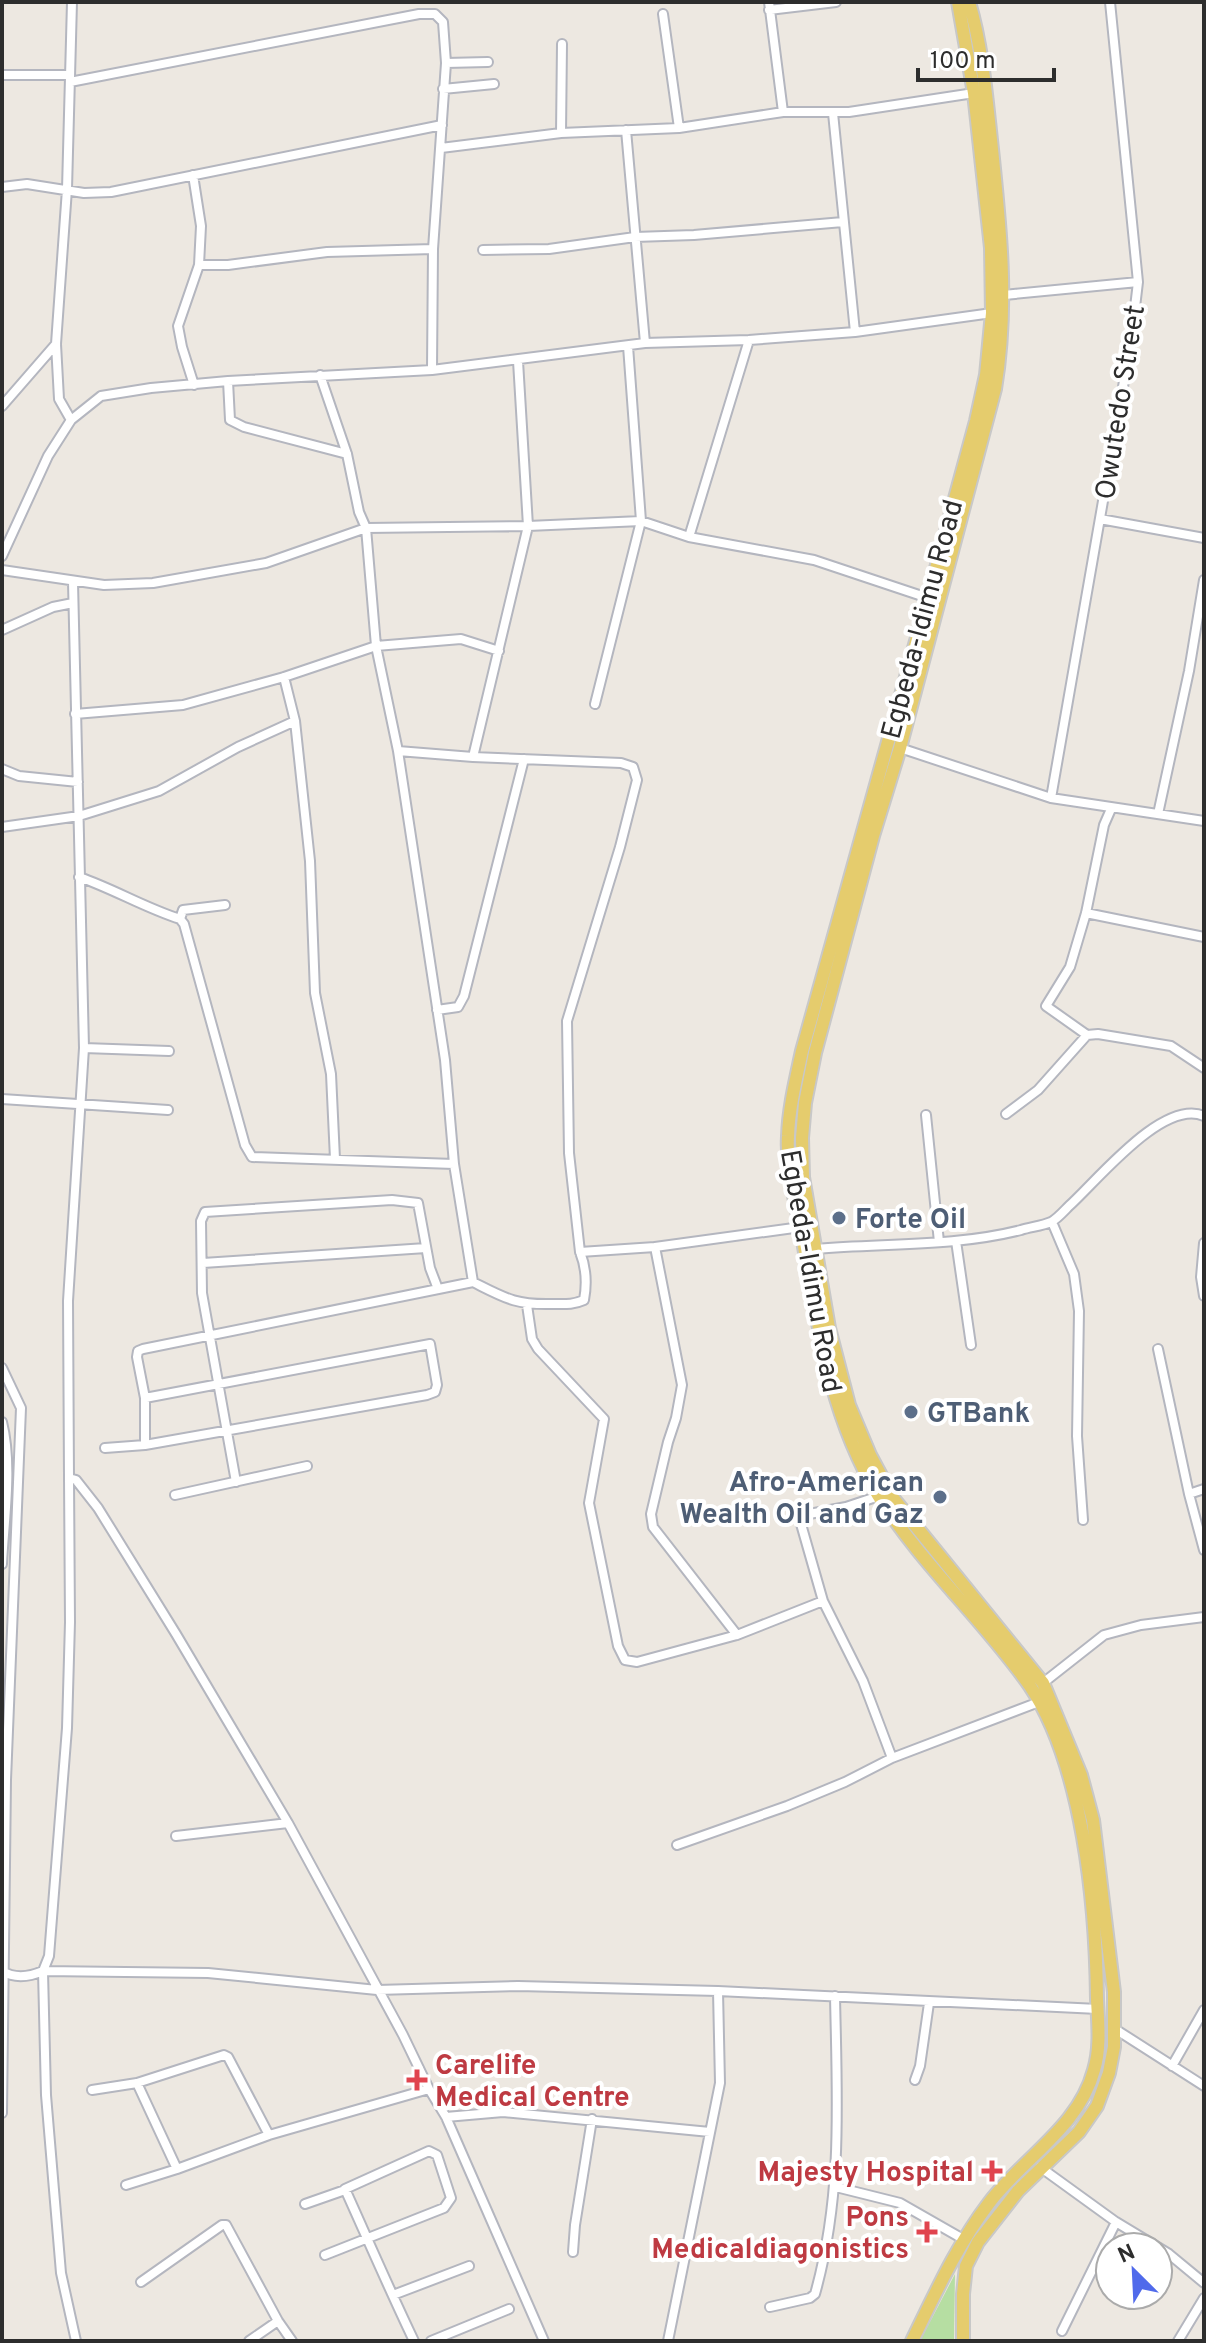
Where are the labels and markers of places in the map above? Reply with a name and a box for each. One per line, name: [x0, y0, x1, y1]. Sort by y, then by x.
place label: Forte Oil: [855, 1203, 966, 1239]
marker: Forte Oil: [830, 1209, 848, 1227]
place label: GTBank: [927, 1397, 1030, 1433]
marker: GTBank: [902, 1403, 920, 1421]
place label: Afro-American Wealth Oil and Gaz: [679, 1466, 924, 1534]
marker: Afro-American Wealth Oil and Gaz: [931, 1488, 949, 1506]
place label: Carelife Medical Centre: [435, 2049, 630, 2117]
marker: Carelife Medical Centre: [406, 2069, 428, 2091]
place label: Majesty Hospital: [757, 2156, 974, 2192]
marker: Majesty Hospital: [981, 2160, 1003, 2182]
place label: Pons Medicaldiagonistics: [651, 2201, 909, 2269]
marker: Pons Medicaldiagonistics: [916, 2221, 938, 2243]

